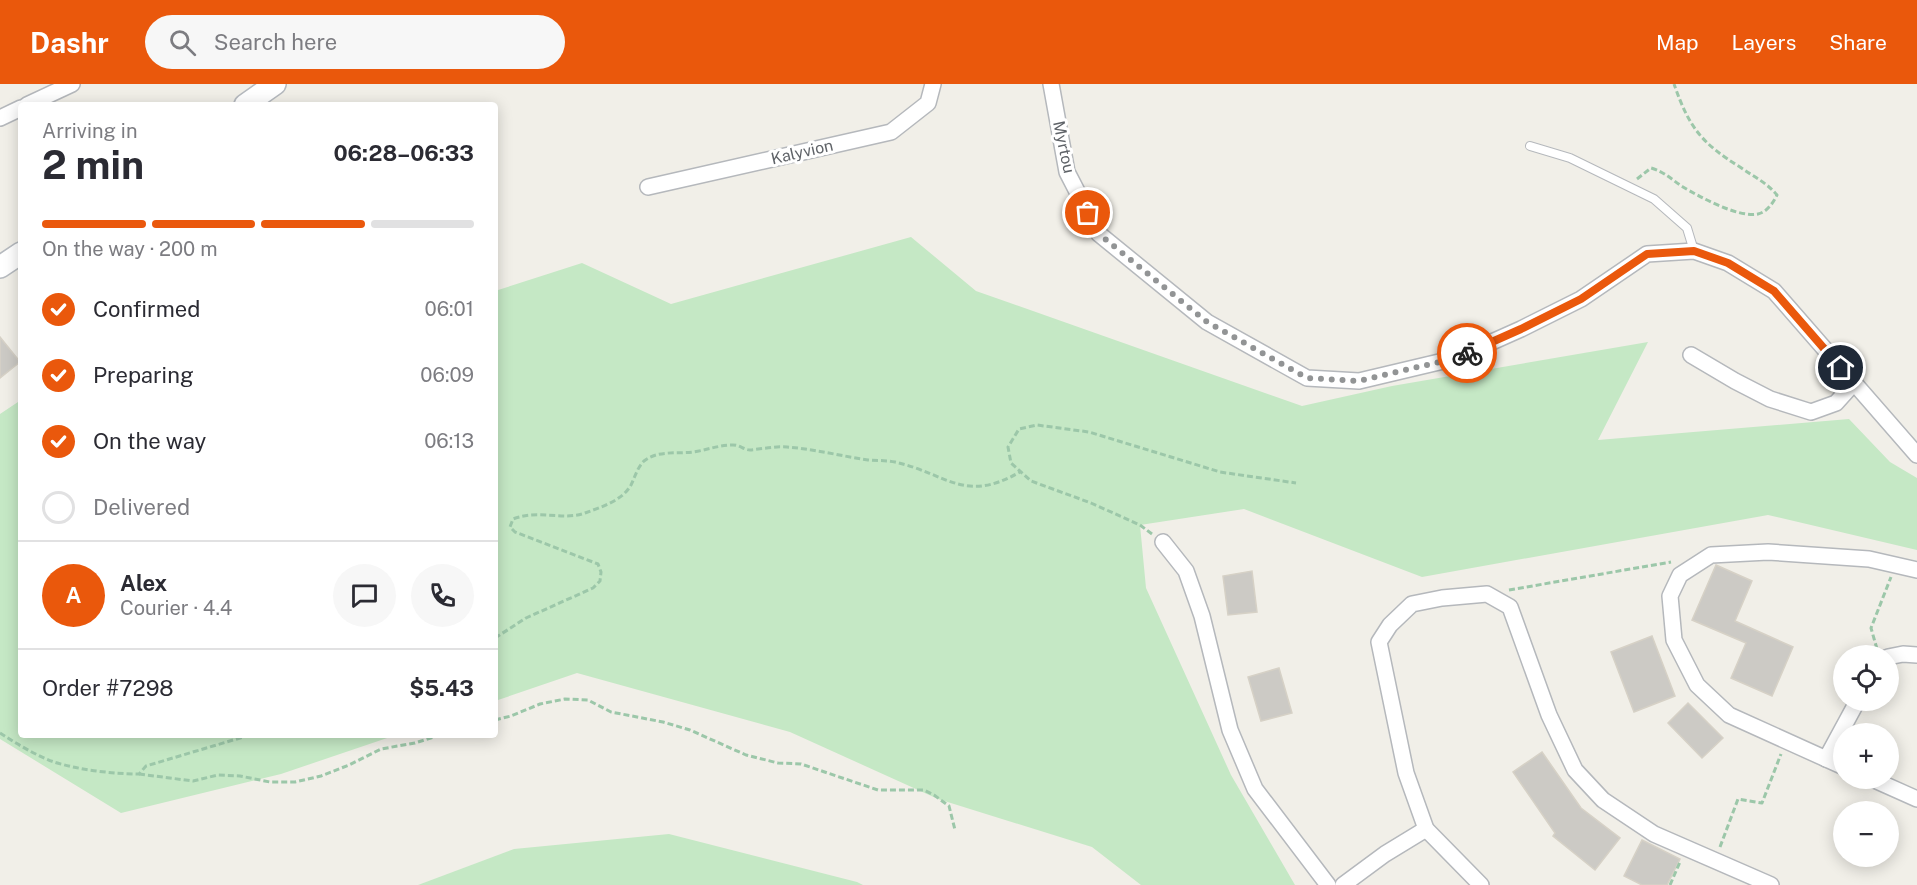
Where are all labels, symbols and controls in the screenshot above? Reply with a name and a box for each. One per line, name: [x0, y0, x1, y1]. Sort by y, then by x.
search box: [145, 15, 565, 69]
text: Dashr: [30, 26, 109, 59]
icon: search: [166, 26, 199, 59]
text: Search here: [214, 29, 337, 55]
text: Map: [1656, 30, 1699, 55]
text: Layers: [1732, 30, 1796, 55]
text: Share: [1829, 30, 1887, 55]
text: Arriving in: [42, 119, 137, 143]
street label: Myrtou: [1049, 119, 1079, 175]
street label: Kalyvion: [769, 136, 835, 168]
text: 06:28–06:33: [333, 140, 474, 166]
text: 2 min: [42, 142, 144, 188]
pin: [1062, 187, 1113, 238]
icon: bag: [1071, 196, 1104, 229]
text: On the way · 200 m: [42, 237, 218, 261]
icon: check: [42, 293, 75, 326]
text: Confirmed: [93, 296, 200, 322]
text: 06:01: [425, 297, 474, 321]
courier: [1437, 323, 1497, 383]
icon: bike: [1451, 337, 1484, 370]
pin: [1815, 342, 1866, 393]
icon: home: [1824, 351, 1857, 384]
icon: check: [42, 359, 75, 392]
text: Preparing: [93, 362, 194, 388]
text: 06:09: [420, 363, 474, 387]
icon: check: [42, 425, 75, 458]
text: On the way: [93, 428, 206, 454]
text: 06:13: [424, 429, 474, 453]
text: Delivered: [93, 494, 190, 520]
button: chat: [333, 564, 396, 627]
button: phone: [411, 564, 474, 627]
text: Alex: [120, 570, 167, 596]
text: A: [66, 582, 81, 608]
text: Courier · 4.4: [120, 596, 232, 620]
map controls: [1833, 645, 1899, 867]
button: locate: [1833, 645, 1899, 711]
text: Order #7298: [42, 675, 174, 701]
text: $5.43: [409, 675, 474, 701]
button: +: [1833, 723, 1899, 789]
button: −: [1833, 801, 1899, 867]

